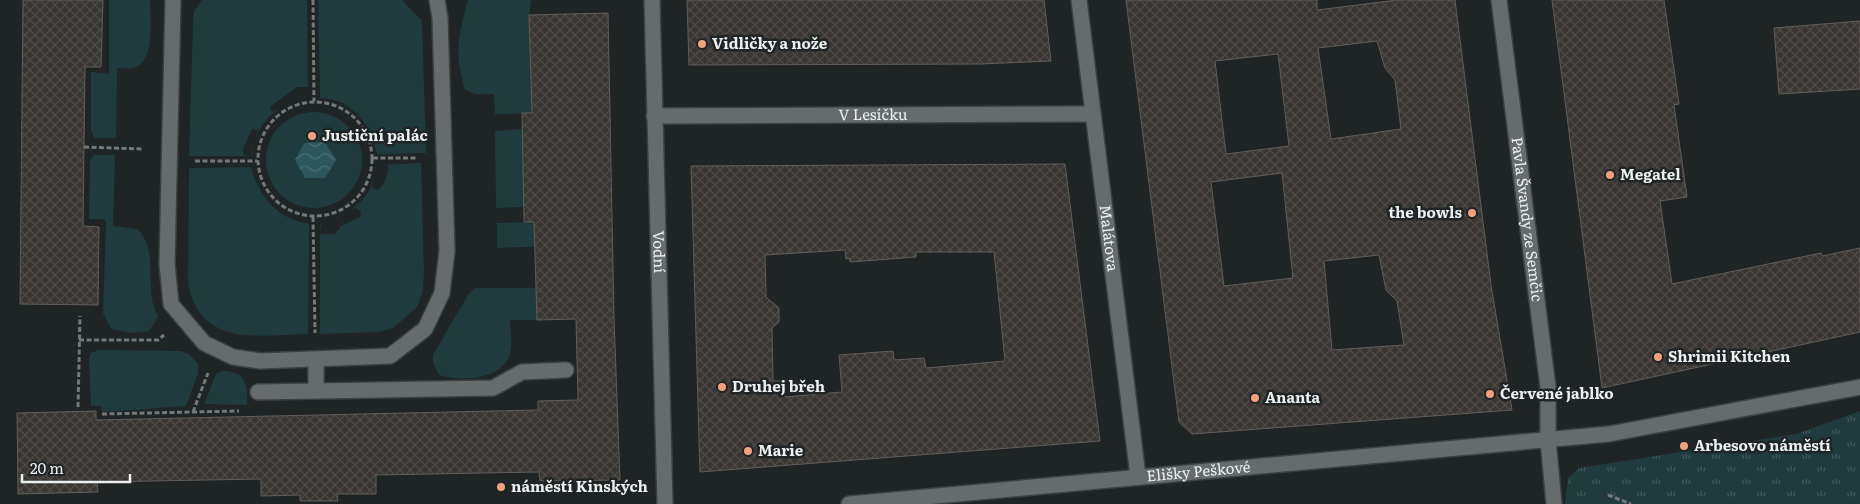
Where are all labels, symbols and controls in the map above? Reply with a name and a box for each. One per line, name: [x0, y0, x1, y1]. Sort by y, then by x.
place label: Vidličky a nože: [712, 31, 828, 54]
marker: Vidličky a nože: [696, 38, 708, 50]
street label: V Lesíčku: [838, 102, 908, 125]
place label: Justiční palác: [322, 123, 428, 146]
marker: Justiční palác: [306, 130, 318, 142]
street label: Pavla Švandy ze Semčic: [1506, 135, 1550, 303]
place label: Megatel: [1620, 162, 1681, 185]
marker: Megatel: [1604, 169, 1616, 181]
place label: the bowls: [1389, 200, 1463, 223]
street label: Malátova: [1094, 203, 1126, 273]
marker: the bowls: [1466, 207, 1478, 219]
street label: Vodní: [648, 230, 672, 273]
place label: Shrimii Kitchen: [1668, 344, 1791, 367]
marker: Shrimii Kitchen: [1652, 351, 1664, 363]
place label: Druhej břeh: [732, 374, 825, 397]
marker: Druhej břeh: [716, 381, 728, 393]
place label: Červené jablko: [1500, 381, 1614, 404]
place label: Ananta: [1265, 385, 1321, 408]
marker: Červené jablko: [1484, 388, 1496, 400]
marker: Ananta: [1249, 392, 1261, 404]
place label: Arbesovo náměstí: [1694, 433, 1831, 456]
place label: Marie: [758, 438, 804, 461]
marker: Arbesovo náměstí: [1678, 440, 1690, 452]
marker: Marie: [742, 445, 754, 457]
scale bar: [22, 452, 130, 484]
street label: Elišky Peškové: [1145, 454, 1252, 487]
text: 20 m: [30, 456, 64, 479]
place label: náměstí Kinských: [511, 474, 648, 497]
marker: náměstí Kinských: [495, 481, 507, 493]

